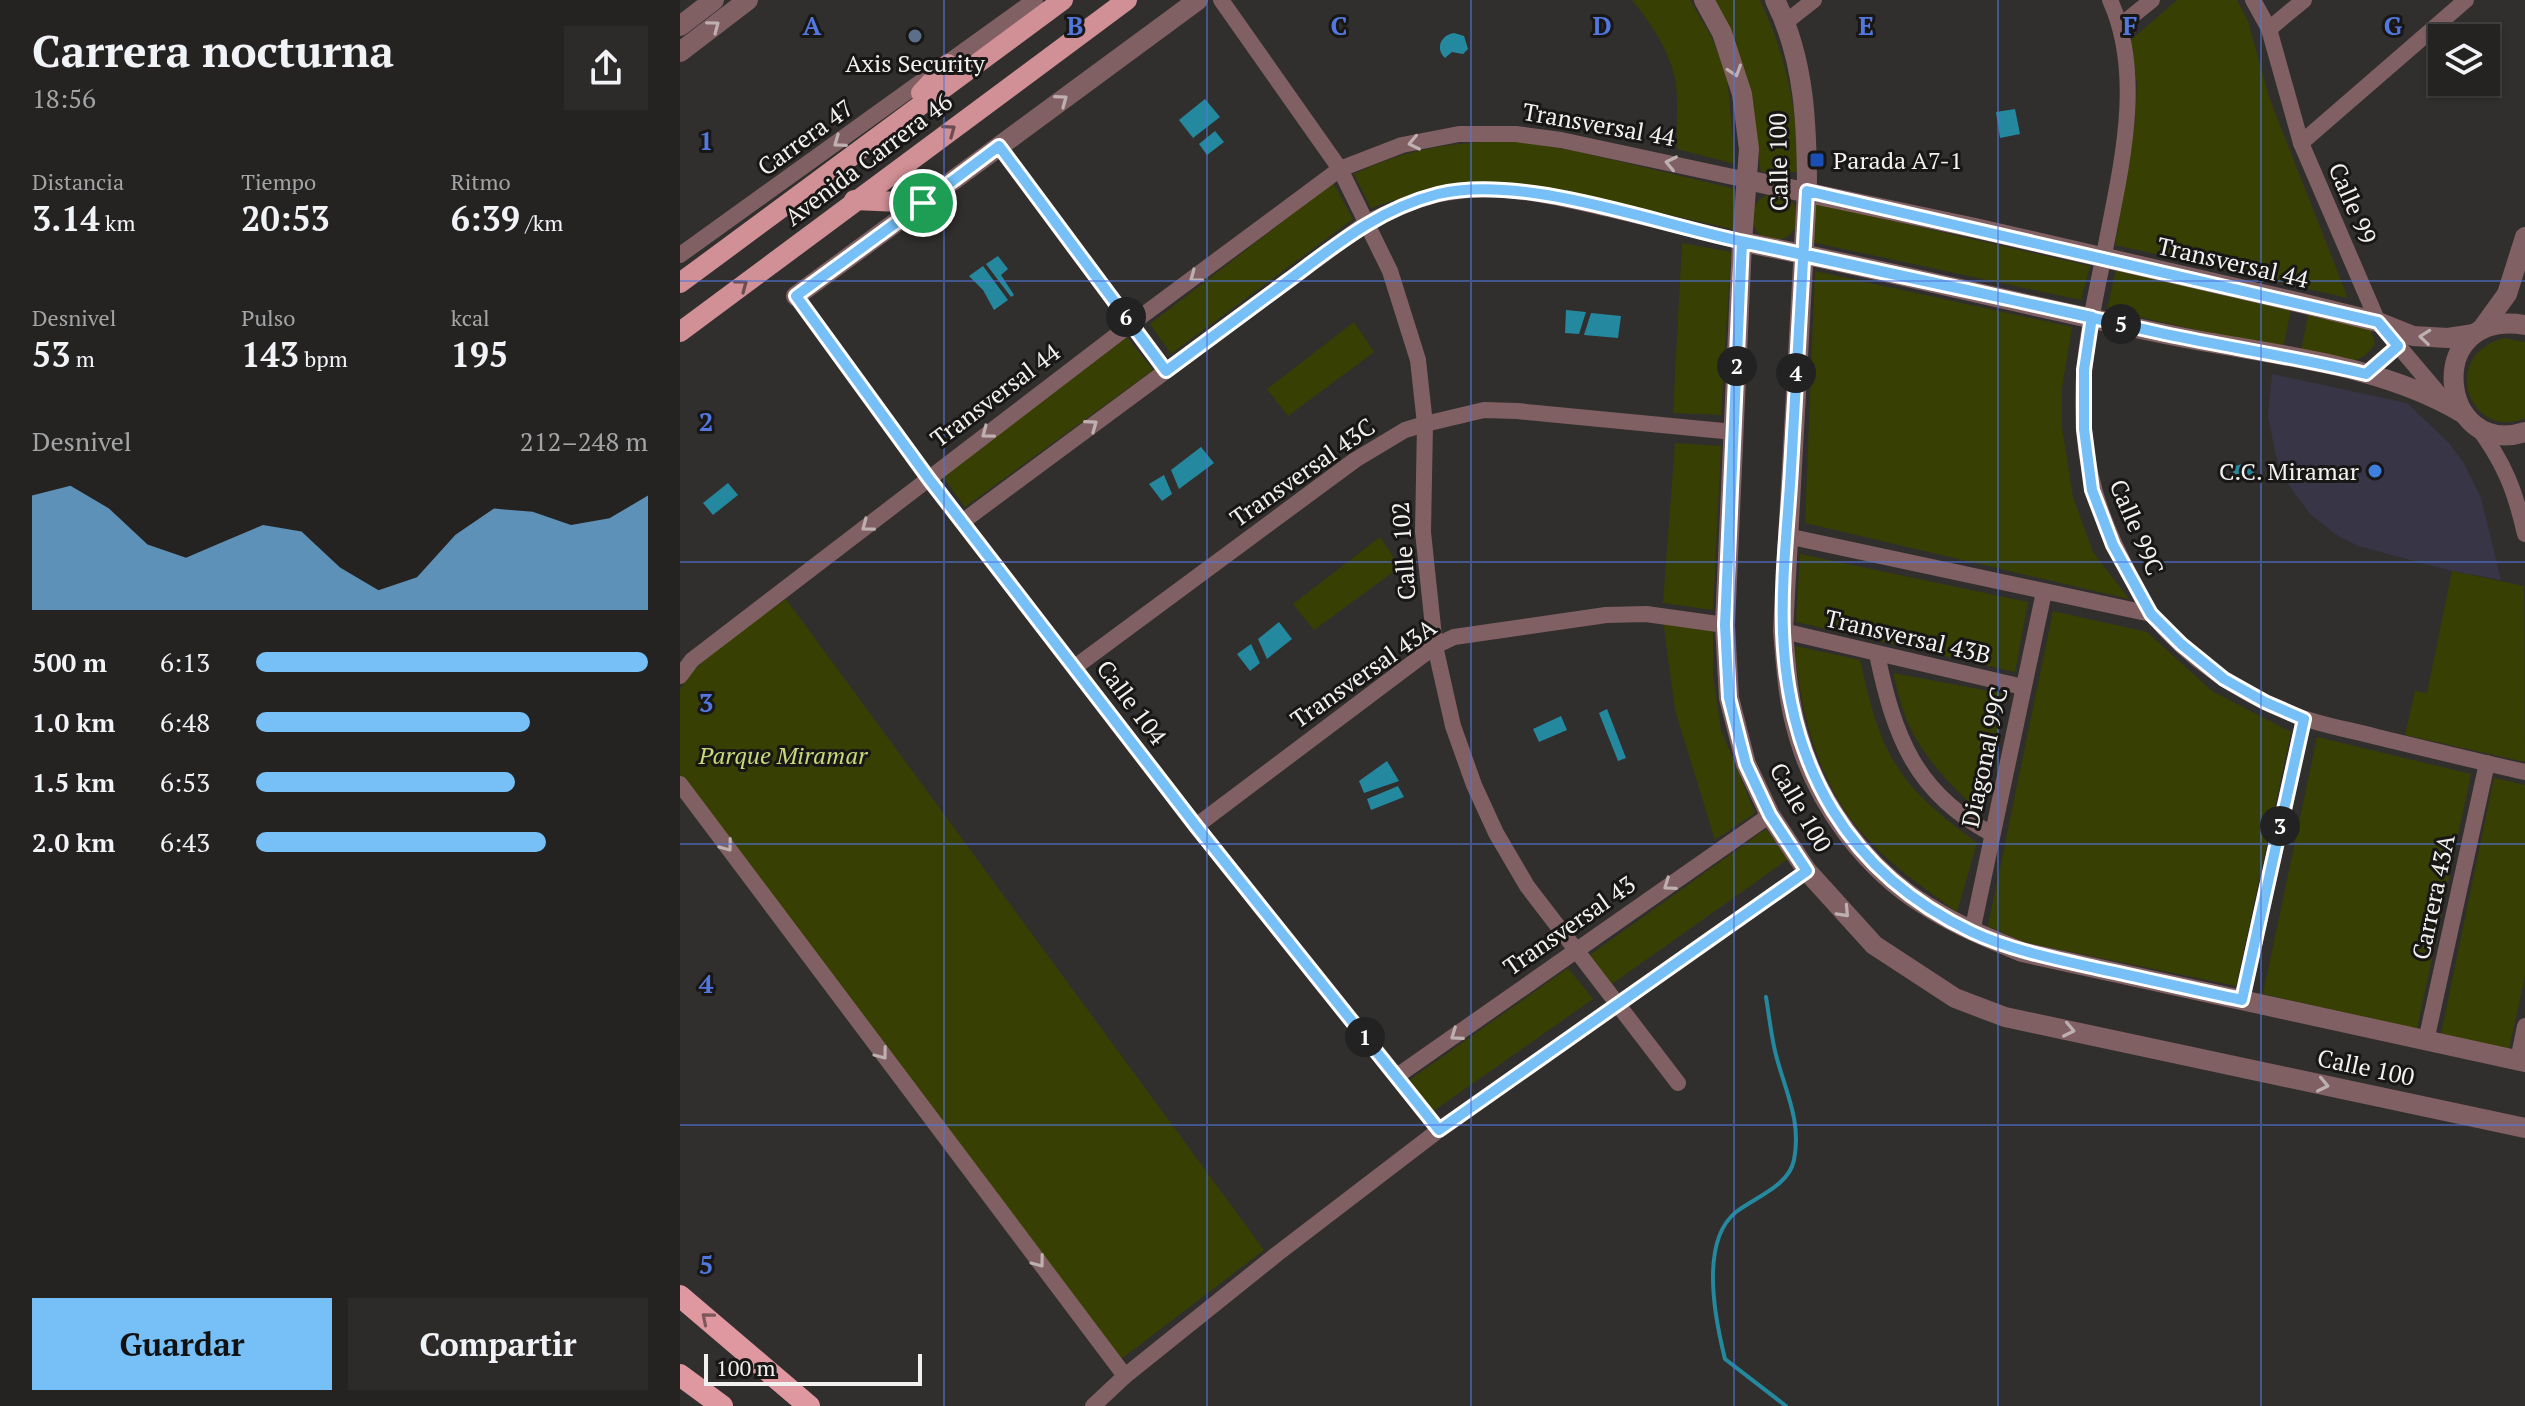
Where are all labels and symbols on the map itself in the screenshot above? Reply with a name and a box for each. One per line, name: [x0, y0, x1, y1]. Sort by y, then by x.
text: A: [803, 8, 822, 42]
text: B: [1067, 8, 1083, 42]
text: C: [1331, 8, 1347, 42]
text: D: [1592, 8, 1612, 42]
text: E: [1858, 8, 1874, 42]
text: F: [2123, 8, 2138, 42]
text: G: [2384, 8, 2403, 42]
one-way arrow: [705, 21, 720, 35]
marker: Axis Security: [906, 27, 924, 45]
place label: Axis Security: [845, 47, 986, 79]
one-way arrow: [1726, 64, 1742, 78]
street label: Avenida Carrera 46: [778, 85, 958, 233]
street label: Carrera 47: [751, 91, 859, 183]
street label: Transversal 44: [1520, 95, 1678, 153]
one-way arrow: [1053, 96, 1067, 110]
street label: Calle 100: [1761, 113, 1795, 211]
text: 1: [699, 123, 713, 157]
one-way arrow: [942, 125, 956, 139]
one-way arrow: [833, 132, 848, 147]
one-way arrow: [1408, 134, 1422, 151]
place label: Parada A7-1: [1833, 144, 1963, 176]
marker: Parada A7-1: [1808, 151, 1826, 169]
one-way arrow: [1664, 155, 1678, 172]
street label: Calle 99: [2322, 157, 2384, 249]
pin: [889, 169, 957, 237]
street label: Transversal 44: [2154, 229, 2312, 295]
one-way arrow: [1189, 267, 1203, 282]
one-way arrow: [733, 281, 748, 295]
pin: 6: [1106, 297, 1146, 337]
pin: 5: [2101, 304, 2141, 344]
one-way arrow: [2418, 328, 2431, 345]
street label: Transversal 44: [924, 336, 1066, 454]
pin: 2: [1717, 346, 1757, 386]
pin: 4: [1776, 353, 1816, 393]
text: 2: [699, 404, 713, 438]
street label: Transversal 43C: [1223, 410, 1381, 534]
one-way arrow: [1084, 421, 1098, 435]
one-way arrow: [981, 424, 996, 438]
place label: C.C. Miramar: [2219, 455, 2360, 487]
marker: C.C. Miramar: [2366, 462, 2384, 480]
street label: Calle 99C: [2103, 474, 2171, 580]
street label: Calle 102: [1384, 501, 1422, 601]
one-way arrow: [861, 517, 876, 531]
street label: Transversal 43B: [1822, 601, 1994, 671]
street label: Transversal 43A: [1284, 611, 1443, 735]
street label: Calle 104: [1090, 653, 1174, 751]
street label: Diagonal 99C: [1954, 684, 2014, 830]
text: 3: [699, 685, 713, 719]
park label: Parque Miramar: [698, 739, 869, 771]
street label: Calle 100: [1763, 756, 1839, 858]
pin: 3: [2260, 806, 2300, 846]
street label: Carrera 43A: [2404, 831, 2462, 963]
one-way arrow: [717, 837, 731, 852]
street label: Transversal 43: [1497, 868, 1641, 982]
one-way arrow: [1663, 875, 1677, 890]
one-way arrow: [1834, 903, 1848, 918]
text: 4: [699, 966, 714, 1000]
pin: 1: [1345, 1017, 1385, 1057]
one-way arrow: [2062, 1021, 2075, 1038]
one-way arrow: [1451, 1025, 1465, 1039]
street label: Calle 100: [2315, 1041, 2417, 1093]
one-way arrow: [873, 1045, 887, 1060]
one-way arrow: [2316, 1076, 2330, 1093]
text: 5: [699, 1247, 713, 1281]
one-way arrow: [1029, 1253, 1043, 1268]
one-way arrow: [701, 1314, 716, 1328]
scale bar: [704, 1350, 922, 1386]

